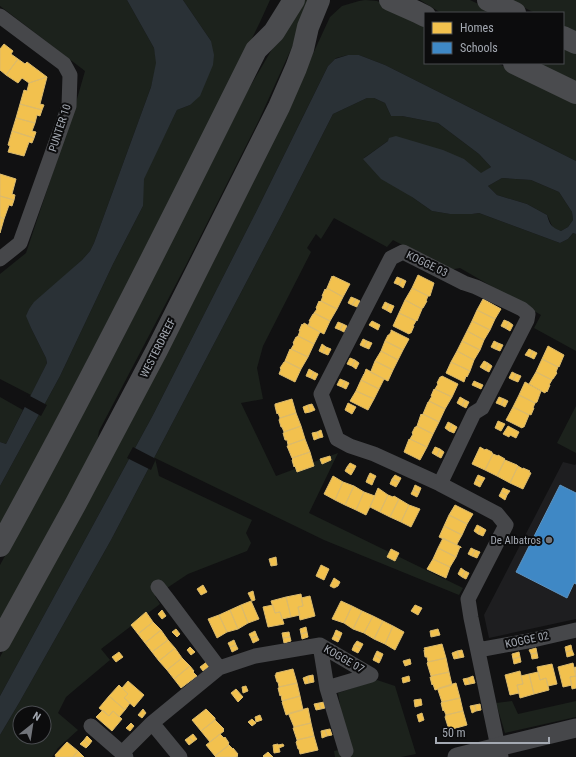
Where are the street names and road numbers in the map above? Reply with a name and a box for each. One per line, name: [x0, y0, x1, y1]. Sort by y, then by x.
street label: PUNTER 10: [46, 103, 74, 153]
street label: KOGGE 03: [404, 248, 450, 280]
street label: WESTERDREEF: [137, 316, 179, 380]
street label: KOGGE 02: [504, 629, 550, 651]
street label: KOGGE 07: [322, 642, 366, 676]

